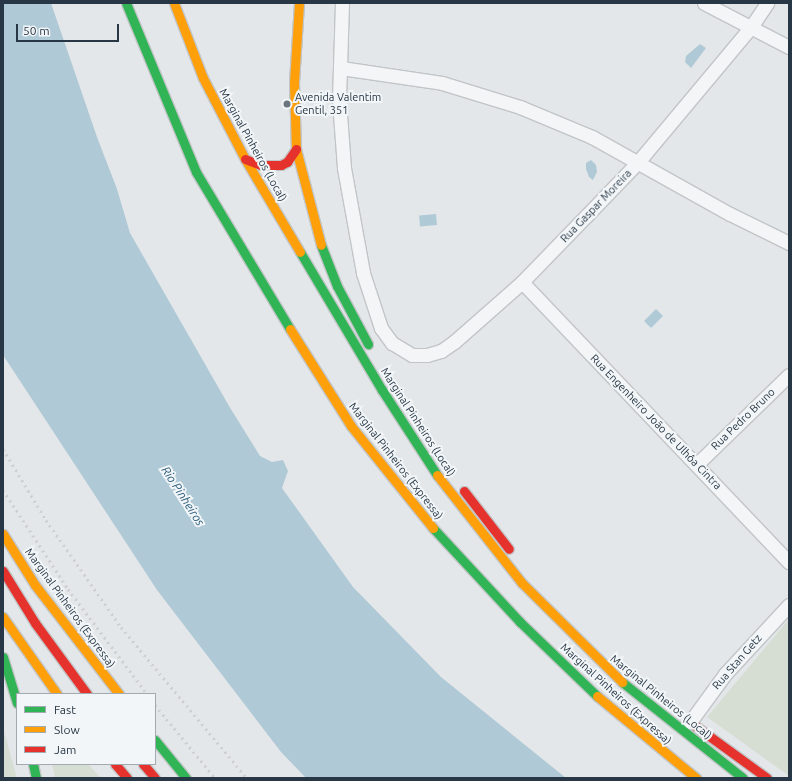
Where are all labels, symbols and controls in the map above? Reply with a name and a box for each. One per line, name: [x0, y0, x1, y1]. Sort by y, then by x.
scale bar: [18, 16, 121, 42]
text: 50 m: [23, 24, 50, 37]
street label: Marginal Pinheiros (Local): [217, 86, 289, 204]
place label: Avenida Valentim Gentil, 351: [295, 91, 381, 117]
marker: Avenida Valentim Gentil, 351: [282, 99, 292, 109]
street label: Rua Gaspar Moreira: [558, 167, 634, 245]
street label: Rua Engenheiro João de Ulhôa Cintra: [588, 352, 724, 492]
street label: Marginal Pinheiros (Local): [378, 365, 458, 479]
street label: Rua Pedro Bruno: [708, 385, 778, 453]
street label: Marginal Pinheiros (Expressa): [346, 400, 446, 522]
water label: Rio Pinheiros: [158, 464, 208, 528]
street label: Marginal Pinheiros (Expressa): [22, 546, 118, 670]
street label: Rua Stan Getz: [710, 632, 764, 692]
street label: Marginal Pinheiros (Expressa): [558, 641, 674, 747]
street label: Marginal Pinheiros (Local): [608, 652, 714, 742]
legend: [16, 693, 156, 765]
text: Fast: [54, 703, 76, 716]
text: Slow: [54, 723, 80, 736]
text: Jam: [54, 743, 76, 756]

